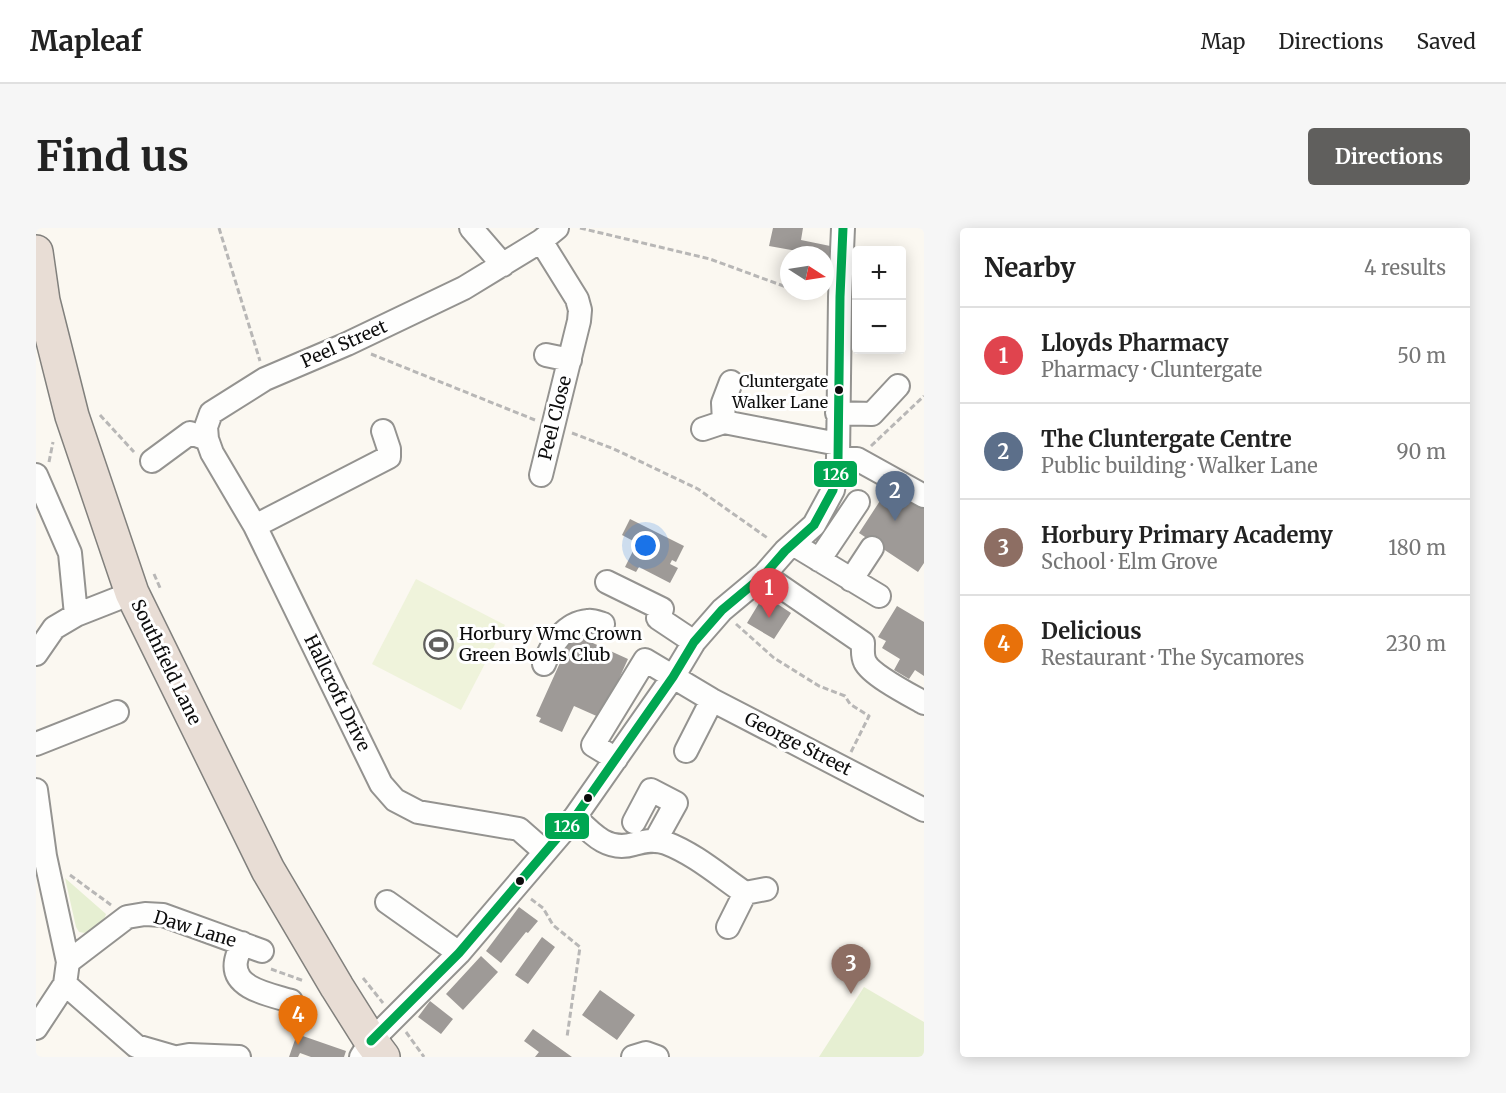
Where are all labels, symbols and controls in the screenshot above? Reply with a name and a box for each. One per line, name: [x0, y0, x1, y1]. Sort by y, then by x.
text: Mapleaf: [30, 23, 142, 59]
text: Map: [1201, 28, 1245, 55]
text: Directions: [1278, 28, 1383, 55]
text: Saved: [1416, 28, 1476, 55]
button: Directions: [1308, 128, 1470, 185]
text: Find us: [36, 130, 189, 182]
north arrow: [780, 246, 834, 300]
map controls: [852, 246, 906, 354]
button: +: [852, 246, 906, 300]
text: Nearby: [984, 251, 1076, 284]
text: 4 results: [1364, 255, 1446, 280]
button: −: [852, 300, 906, 354]
street label: Peel Street: [297, 314, 390, 373]
text: Lloyds Pharmacy: [1041, 329, 1228, 357]
text: 1: [999, 343, 1008, 368]
text: 50 m: [1397, 343, 1446, 368]
text: Pharmacy · Cluntergate: [1041, 357, 1262, 382]
place label: Cluntergate Walker Lane: [731, 371, 828, 412]
street label: Peel Close: [533, 373, 576, 463]
marker: Cluntergate Walker Lane: [833, 384, 845, 396]
text: The Cluntergate Centre: [1041, 425, 1292, 453]
text: 2: [998, 439, 1009, 464]
text: 90 m: [1396, 439, 1446, 464]
text: Public building · Walker Lane: [1041, 453, 1318, 478]
line badge: 126: [813, 460, 858, 488]
text: 126: [823, 464, 849, 484]
pin: 2: [876, 472, 914, 521]
text: Horbury Primary Academy: [1041, 521, 1333, 549]
your location: [631, 531, 660, 560]
text: 3: [998, 535, 1009, 560]
text: 180 m: [1388, 535, 1446, 560]
text: School · Elm Grove: [1041, 549, 1217, 574]
pin: 1: [750, 568, 788, 618]
street label: Southfield Lane: [126, 595, 207, 728]
text: Delicious: [1041, 617, 1142, 645]
place label: Horbury Wmc Crown Green Bowls Club: [459, 622, 642, 666]
sports icon: Horbury Wmc Crown Green Bowls Club: [422, 628, 454, 660]
street label: Hallcroft Drive: [299, 631, 376, 755]
text: 4: [997, 631, 1010, 656]
text: 230 m: [1386, 631, 1446, 656]
text: Restaurant · The Sycamores: [1041, 645, 1304, 670]
street label: George Street: [741, 707, 856, 780]
unlabelled marker: [582, 792, 594, 804]
line badge: 126: [544, 812, 590, 840]
text: 126: [554, 816, 580, 836]
unlabelled marker: [514, 875, 526, 887]
street label: Daw Lane: [151, 905, 239, 952]
pin: 3: [832, 944, 870, 994]
pin: 4: [278, 996, 318, 1045]

